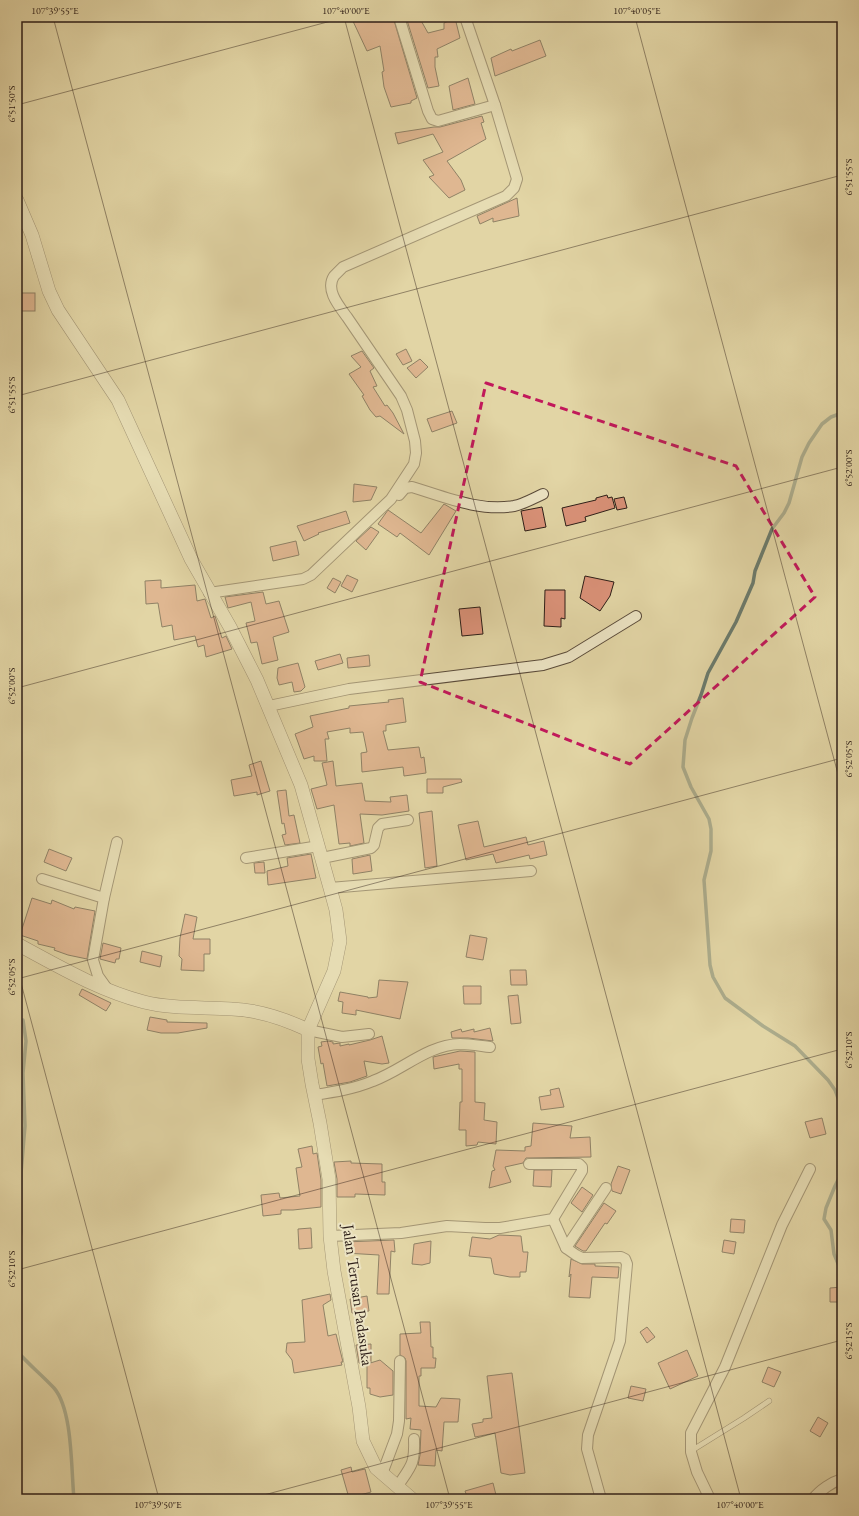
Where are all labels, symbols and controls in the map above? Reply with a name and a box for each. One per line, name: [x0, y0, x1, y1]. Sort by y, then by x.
text: 107°39'55"E: [31, 4, 79, 17]
text: 107°40'00"E: [322, 4, 370, 17]
text: 107°40'05"E: [613, 4, 661, 17]
text: 6°51'50"S: [5, 85, 18, 122]
text: 6°51'55"S: [842, 158, 855, 195]
text: 6°51'55"S: [5, 376, 18, 413]
text: 6°52'00"S: [842, 449, 855, 486]
text: 6°52'00"S: [5, 667, 18, 704]
text: 6°52'05"S: [842, 740, 855, 777]
text: 6°52'05"S: [5, 958, 18, 995]
text: 6°52'10"S: [842, 1031, 855, 1068]
street label: Jalan Terusan Padasuka: [337, 1221, 378, 1368]
text: 6°52'10"S: [5, 1250, 18, 1287]
text: 6°52'15"S: [842, 1322, 855, 1359]
text: 107°39'50"E: [134, 1498, 182, 1511]
text: 107°39'55"E: [425, 1498, 473, 1511]
text: 107°40'00"E: [716, 1498, 764, 1511]

